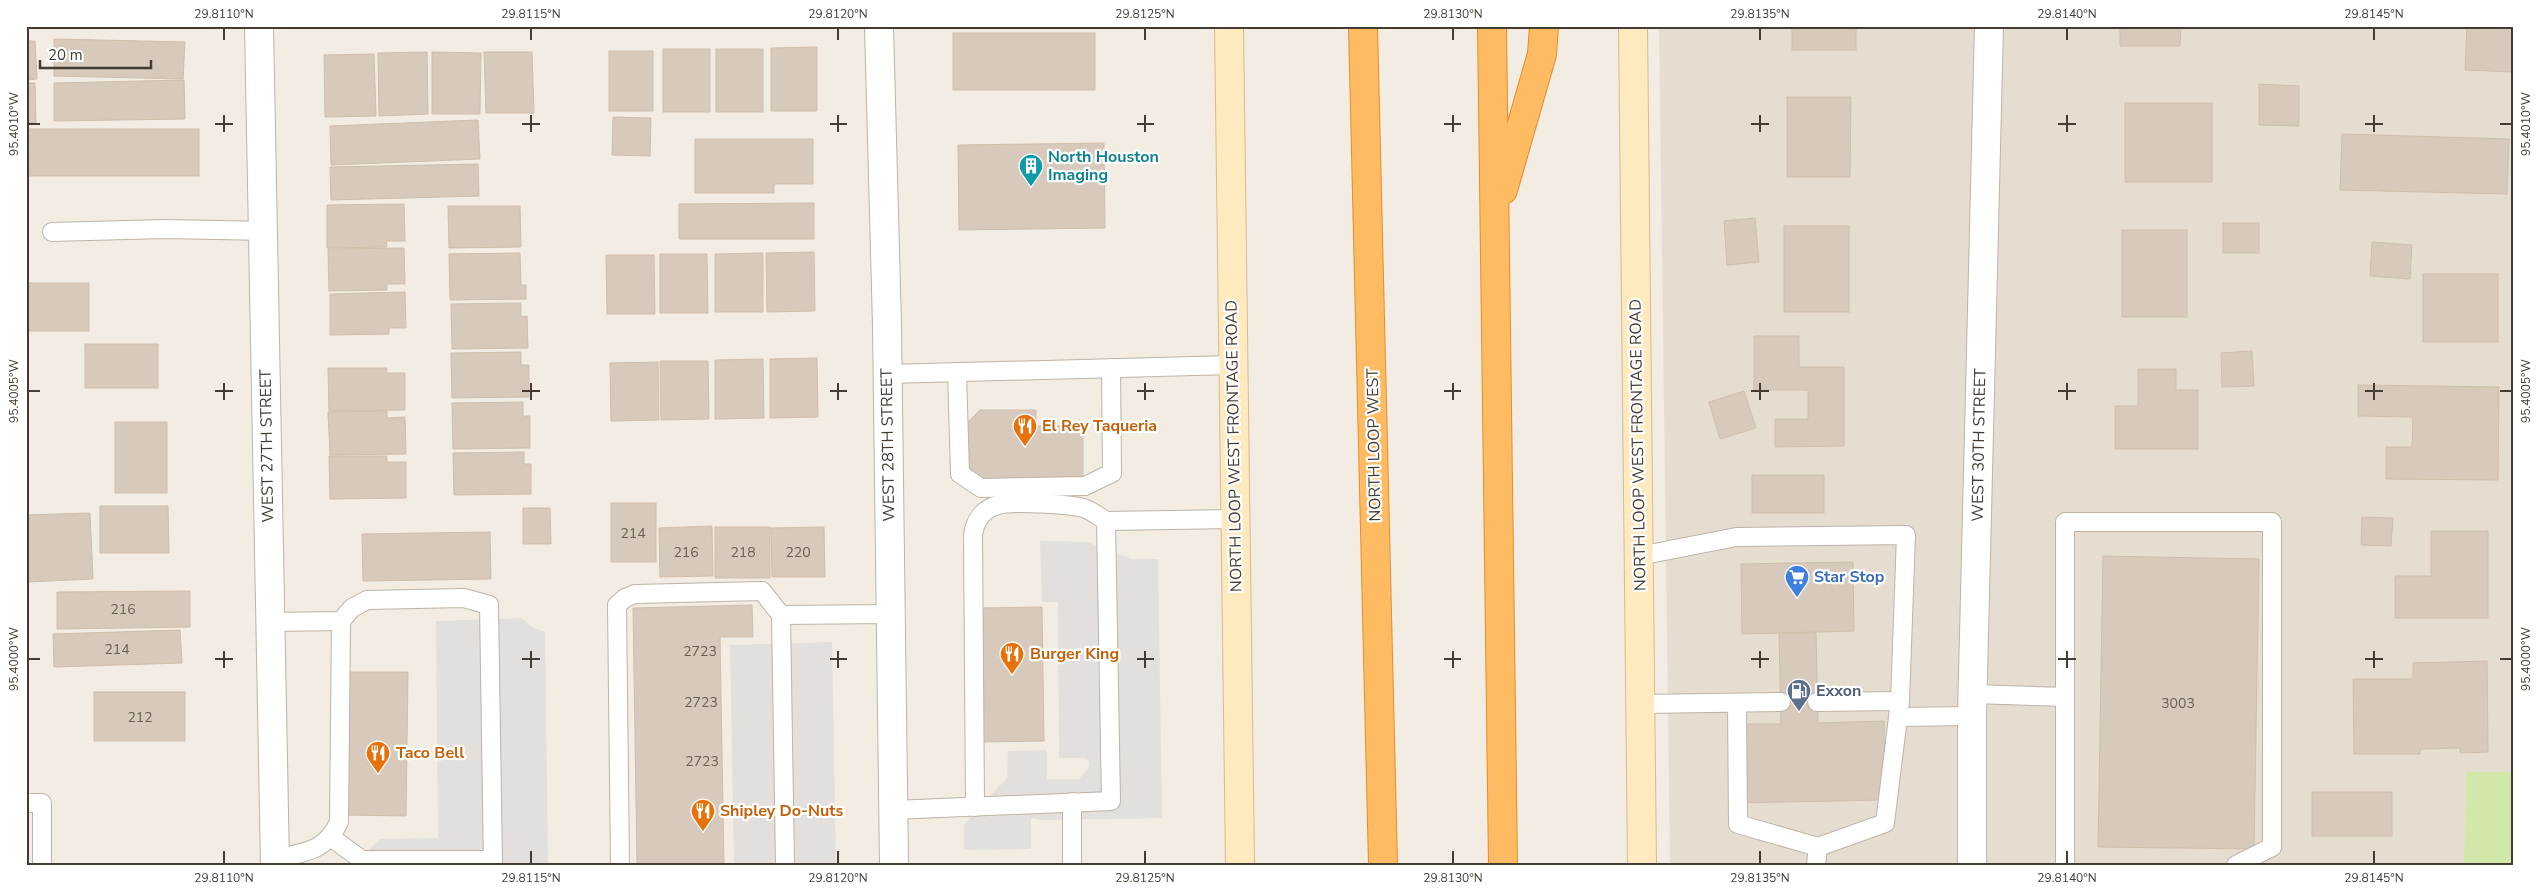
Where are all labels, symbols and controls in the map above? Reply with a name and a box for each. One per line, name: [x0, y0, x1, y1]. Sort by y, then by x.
text: 29.8110°N: [194, 6, 254, 22]
text: 29.8115°N: [501, 6, 561, 22]
text: 29.8120°N: [808, 6, 868, 22]
text: 29.8125°N: [1115, 6, 1175, 22]
text: 29.8130°N: [1423, 6, 1483, 22]
text: 29.8135°N: [1730, 6, 1790, 22]
text: 29.8140°N: [2037, 6, 2097, 22]
text: 29.8145°N: [2344, 6, 2404, 22]
scale bar: [40, 38, 151, 70]
text: 20 m: [48, 45, 83, 65]
text: 95.4010°W: [6, 92, 22, 156]
text: 95.4010°W: [2518, 92, 2534, 156]
place label: North Houston Imaging: [1048, 146, 1159, 186]
building icon: North Houston Imaging: [1018, 153, 1044, 187]
street label: NORTH LOOP WEST FRONTAGE ROAD: [1624, 299, 1652, 591]
street label: NORTH LOOP WEST FRONTAGE ROAD: [1220, 300, 1248, 592]
text: 95.4005°W: [6, 359, 22, 423]
text: 95.4005°W: [2518, 359, 2534, 423]
street label: WEST 28TH STREET: [876, 368, 900, 522]
street label: NORTH LOOP WEST: [1362, 368, 1386, 522]
street label: WEST 30TH STREET: [1967, 368, 1991, 522]
street label: WEST 27TH STREET: [255, 369, 279, 523]
restaurant icon: El Rey Taqueria: [1012, 413, 1038, 447]
place label: El Rey Taqueria: [1042, 415, 1157, 437]
house number: 214: [620, 524, 646, 543]
house number: 216: [673, 543, 699, 562]
house number: 218: [730, 543, 756, 562]
house number: 220: [785, 543, 811, 562]
supermarket icon: Star Stop: [1784, 564, 1810, 598]
place label: Star Stop: [1814, 566, 1884, 588]
house number: 216: [110, 600, 136, 619]
text: 95.4000°W: [6, 627, 22, 691]
text: 95.4000°W: [2518, 627, 2534, 691]
house number: 214: [104, 640, 130, 659]
restaurant icon: Burger King: [999, 641, 1025, 675]
house number: 2723: [683, 642, 717, 661]
place label: Burger King: [1030, 643, 1119, 665]
fuel station icon: Exxon: [1786, 678, 1812, 712]
place label: Exxon: [1816, 680, 1861, 702]
house number: 2723: [684, 693, 718, 712]
house number: 3003: [2161, 694, 2195, 713]
house number: 212: [127, 708, 153, 727]
restaurant icon: Taco Bell: [365, 740, 391, 774]
place label: Taco Bell: [396, 742, 464, 764]
house number: 2723: [685, 752, 719, 771]
restaurant icon: Shipley Do-Nuts: [690, 798, 716, 832]
place label: Shipley Do-Nuts: [720, 800, 843, 822]
text: 29.8110°N: [194, 870, 254, 886]
text: 29.8115°N: [501, 870, 561, 886]
text: 29.8120°N: [808, 870, 868, 886]
text: 29.8125°N: [1115, 870, 1175, 886]
text: 29.8130°N: [1423, 870, 1483, 886]
text: 29.8135°N: [1730, 870, 1790, 886]
text: 29.8140°N: [2037, 870, 2097, 886]
text: 29.8145°N: [2344, 870, 2404, 886]

